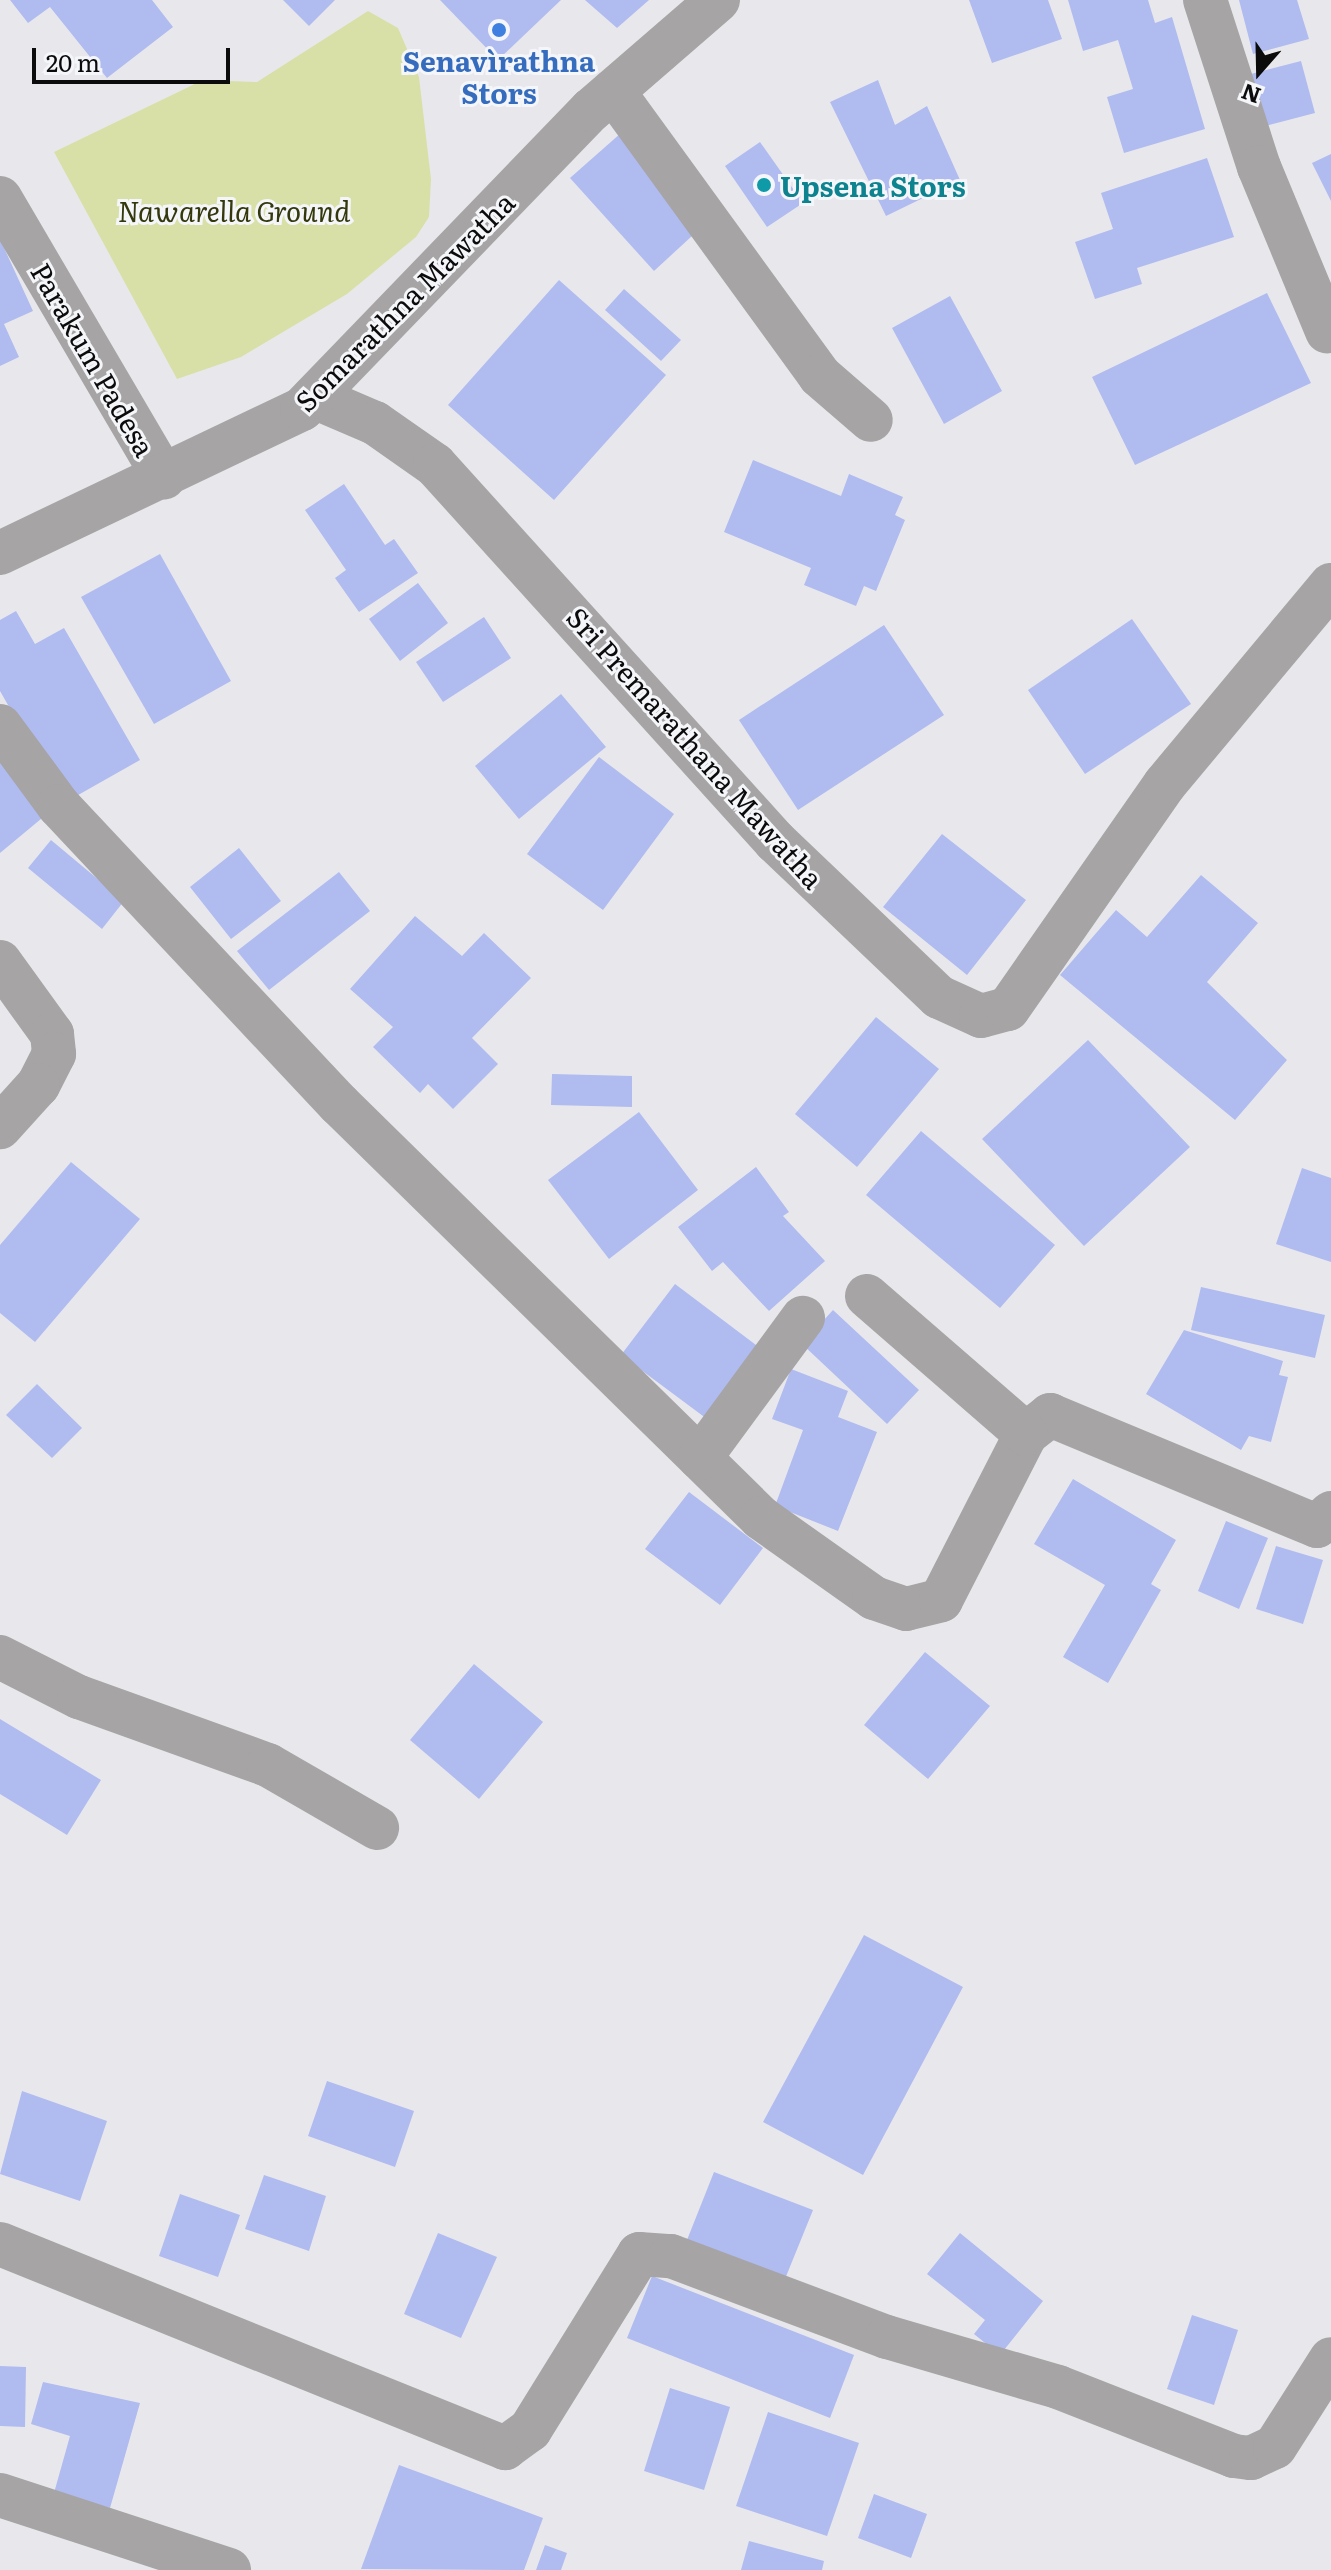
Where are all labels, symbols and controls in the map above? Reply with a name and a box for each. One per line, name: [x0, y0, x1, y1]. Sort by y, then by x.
marker: Senavìrathna Stors: [490, 21, 508, 39]
scale bar: [36, 32, 234, 82]
north arrow: [1219, 32, 1299, 112]
place label: Senavìrathna Stors: [403, 43, 595, 109]
text: 20 m: [46, 44, 100, 79]
text: N: [1236, 76, 1265, 114]
place label: Upsena Stors: [780, 168, 966, 202]
marker: Upsena Stors: [755, 176, 773, 194]
street label: Somarathna Mawatha: [288, 185, 520, 417]
park label: Nawarella Ground: [118, 193, 350, 227]
street label: Parakum Padesa: [25, 256, 163, 462]
street label: Sri Premarathana Mawatha: [561, 599, 831, 895]

